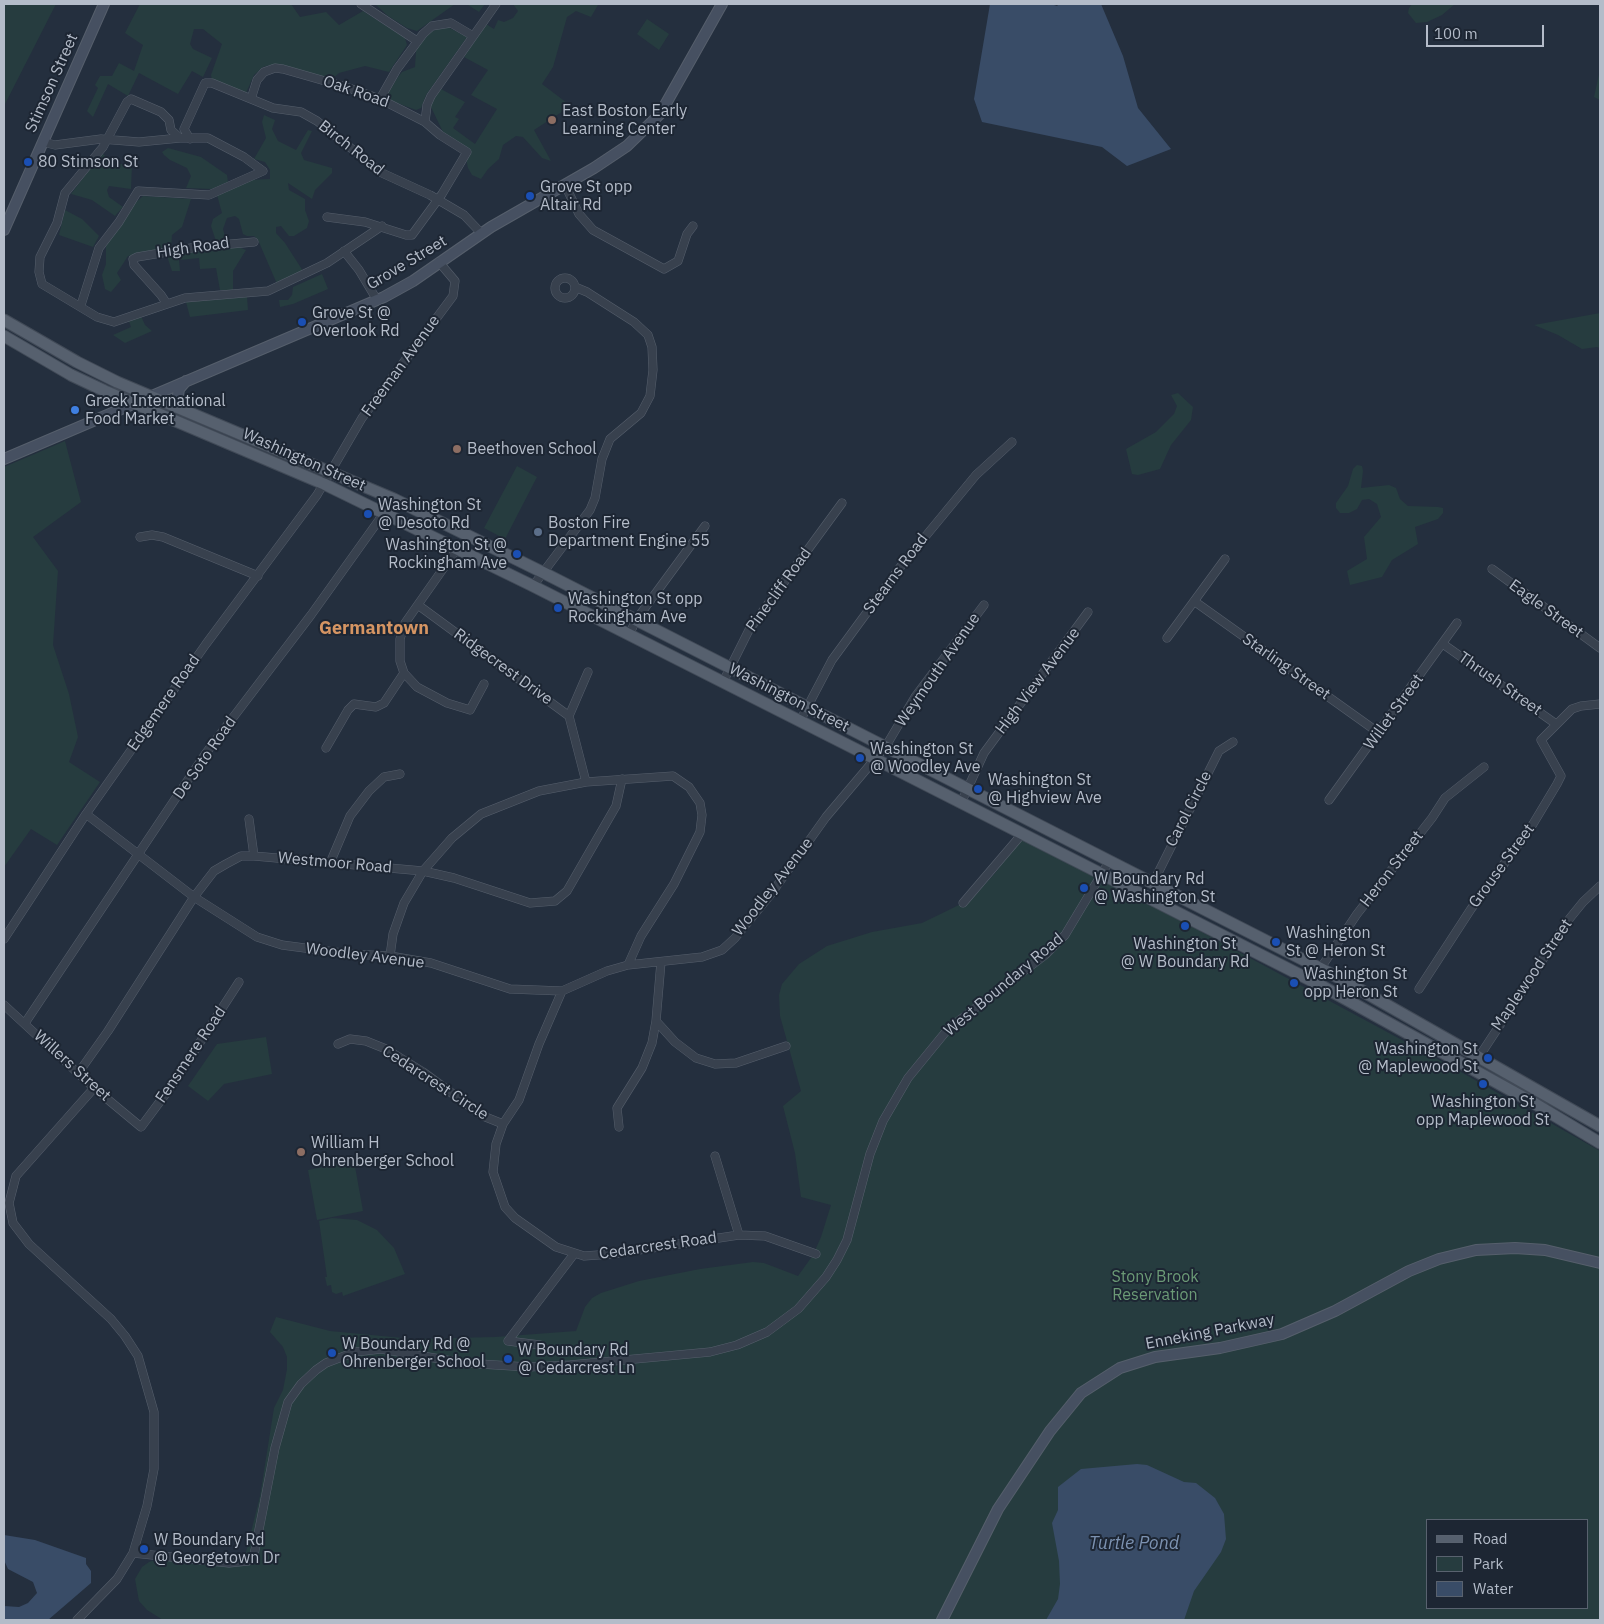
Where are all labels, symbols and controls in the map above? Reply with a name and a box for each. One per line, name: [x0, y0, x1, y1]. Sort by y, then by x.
scale bar: [1429, 15, 1546, 47]
text: 100 m: [1434, 24, 1478, 43]
street label: Stimson Street: [22, 31, 82, 135]
street label: Oak Road: [320, 72, 392, 112]
place label: East Boston Early Learning Center: [562, 101, 687, 139]
marker: East Boston Early Learning Center: [546, 114, 558, 126]
street label: Birch Road: [314, 116, 388, 180]
place label: 80 Stimson St: [38, 152, 138, 172]
marker: 80 Stimson St: [22, 156, 34, 168]
place label: Grove St opp Altair Rd: [540, 177, 632, 215]
marker: Grove St opp Altair Rd: [524, 190, 536, 202]
street label: Grove Street: [364, 232, 450, 294]
street label: High Road: [155, 233, 231, 263]
place label: Grove St @ Overlook Rd: [312, 303, 399, 341]
street label: Freeman Avenue: [358, 311, 444, 421]
marker: Grove St @ Overlook Rd: [296, 316, 308, 328]
place label: Greek International Food Market: [85, 391, 226, 429]
marker: Greek International Food Market: [69, 404, 81, 416]
street label: Washington Street: [240, 424, 368, 496]
place label: Beethoven School: [467, 439, 597, 459]
marker: Beethoven School: [451, 443, 463, 455]
place label: Washington St @ Desoto Rd: [378, 495, 481, 533]
marker: Washington St @ Desoto Rd: [362, 508, 374, 520]
place label: Boston Fire Department Engine 55: [548, 513, 710, 551]
marker: Boston Fire Department Engine 55: [532, 526, 544, 538]
street label: Stearns Road: [860, 530, 932, 618]
place label: Washington St @ Rockingham Ave: [386, 535, 507, 573]
street label: Pinecliff Road: [742, 544, 816, 636]
marker: Washington St @ Rockingham Ave: [511, 548, 523, 560]
street label: Eagle Street: [1505, 576, 1587, 642]
place label: Washington St opp Rockingham Ave: [568, 589, 703, 627]
marker: Washington St opp Rockingham Ave: [552, 602, 564, 614]
street label: Weymouth Avenue: [892, 609, 984, 731]
district label: Germantown: [319, 618, 429, 640]
street label: High View Avenue: [992, 624, 1084, 738]
street label: Ridgecrest Drive: [450, 625, 556, 709]
street label: Starling Street: [1238, 630, 1334, 704]
street label: Thrush Street: [1454, 648, 1546, 720]
street label: Edgemere Road: [124, 651, 204, 755]
street label: Washington Street: [726, 659, 852, 737]
street label: Willet Street: [1360, 670, 1428, 754]
street label: De Soto Road: [169, 713, 241, 803]
place label: Washington St @ Woodley Ave: [870, 739, 981, 777]
marker: Washington St @ Woodley Ave: [854, 752, 866, 764]
street label: Carol Circle: [1162, 768, 1216, 850]
place label: Washington St @ Highview Ave: [988, 770, 1102, 808]
marker: Washington St @ Highview Ave: [972, 783, 984, 795]
street label: Grouse Street: [1465, 820, 1539, 912]
street label: Heron Street: [1356, 827, 1428, 911]
street label: Woodley Avenue: [729, 834, 817, 940]
street label: Westmoor Road: [277, 848, 393, 878]
place label: W Boundary Rd @ Washington St: [1094, 869, 1215, 907]
marker: W Boundary Rd @ Washington St: [1078, 882, 1090, 894]
street label: Maplewood Street: [1487, 915, 1577, 1035]
marker: Washington St @ W Boundary Rd: [1179, 920, 1191, 932]
place label: Washington St @ Heron St: [1286, 923, 1385, 961]
street label: West Boundary Road: [940, 929, 1068, 1041]
place label: Washington St @ W Boundary Rd: [1121, 934, 1249, 972]
marker: Washington St @ Heron St: [1270, 936, 1282, 948]
street label: Woodley Avenue: [305, 939, 425, 973]
place label: Washington St opp Heron St: [1304, 964, 1407, 1002]
marker: Washington St opp Heron St: [1288, 977, 1300, 989]
street label: Fensmere Road: [152, 1003, 230, 1107]
street label: Willers Street: [30, 1026, 114, 1106]
place label: Washington St @ Maplewood St: [1358, 1039, 1478, 1077]
street label: Cedarcrest Circle: [378, 1041, 492, 1125]
marker: Washington St @ Maplewood St: [1482, 1052, 1494, 1064]
marker: Washington St opp Maplewood St: [1477, 1078, 1489, 1090]
place label: Washington St opp Maplewood St: [1416, 1092, 1550, 1130]
place label: William H Ohrenberger School: [311, 1133, 454, 1171]
marker: William H Ohrenberger School: [295, 1146, 307, 1158]
street label: Cedarcrest Road: [598, 1228, 718, 1264]
park label: Stony Brook Reservation: [1111, 1267, 1199, 1305]
street label: Enneking Parkway: [1144, 1310, 1276, 1354]
place label: W Boundary Rd @ Ohrenberger School: [342, 1334, 485, 1372]
place label: W Boundary Rd @ Cedarcrest Ln: [518, 1340, 635, 1378]
marker: W Boundary Rd @ Ohrenberger School: [326, 1347, 338, 1359]
marker: W Boundary Rd @ Cedarcrest Ln: [502, 1353, 514, 1365]
legend: [1426, 1519, 1589, 1609]
text: Road: [1473, 1529, 1508, 1548]
place label: W Boundary Rd @ Georgetown Dr: [154, 1530, 280, 1568]
water label: Turtle Pond: [1089, 1533, 1179, 1555]
marker: W Boundary Rd @ Georgetown Dr: [138, 1543, 150, 1555]
text: Park: [1473, 1554, 1503, 1573]
text: Water: [1473, 1579, 1513, 1598]

